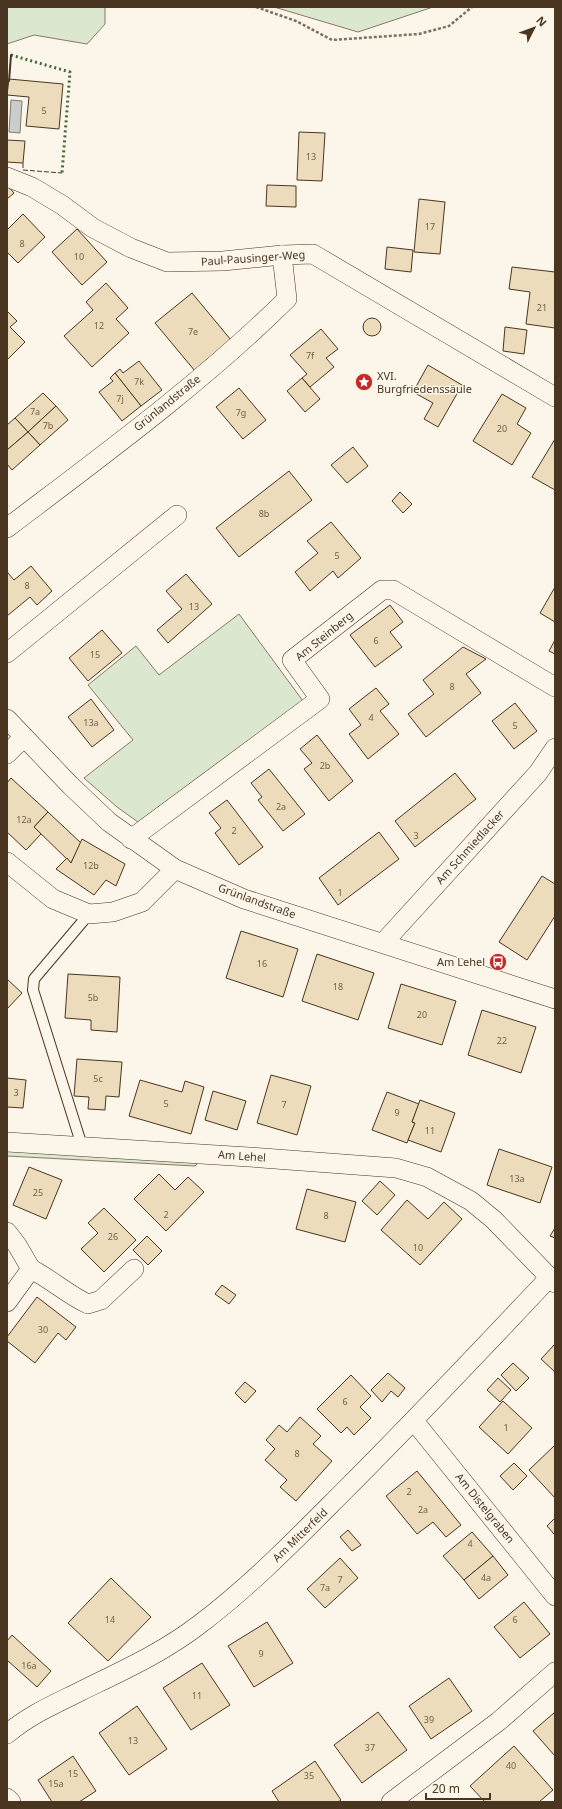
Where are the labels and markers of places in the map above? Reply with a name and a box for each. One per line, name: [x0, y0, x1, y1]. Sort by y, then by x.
place label: XVI. Burgfriedenssäule: [377, 368, 472, 396]
place icon: XVI. Burgfriedenssäule: [354, 372, 374, 392]
bus stop icon: Am Lehel: [488, 952, 508, 972]
place label: Am Lehel: [437, 954, 485, 969]

